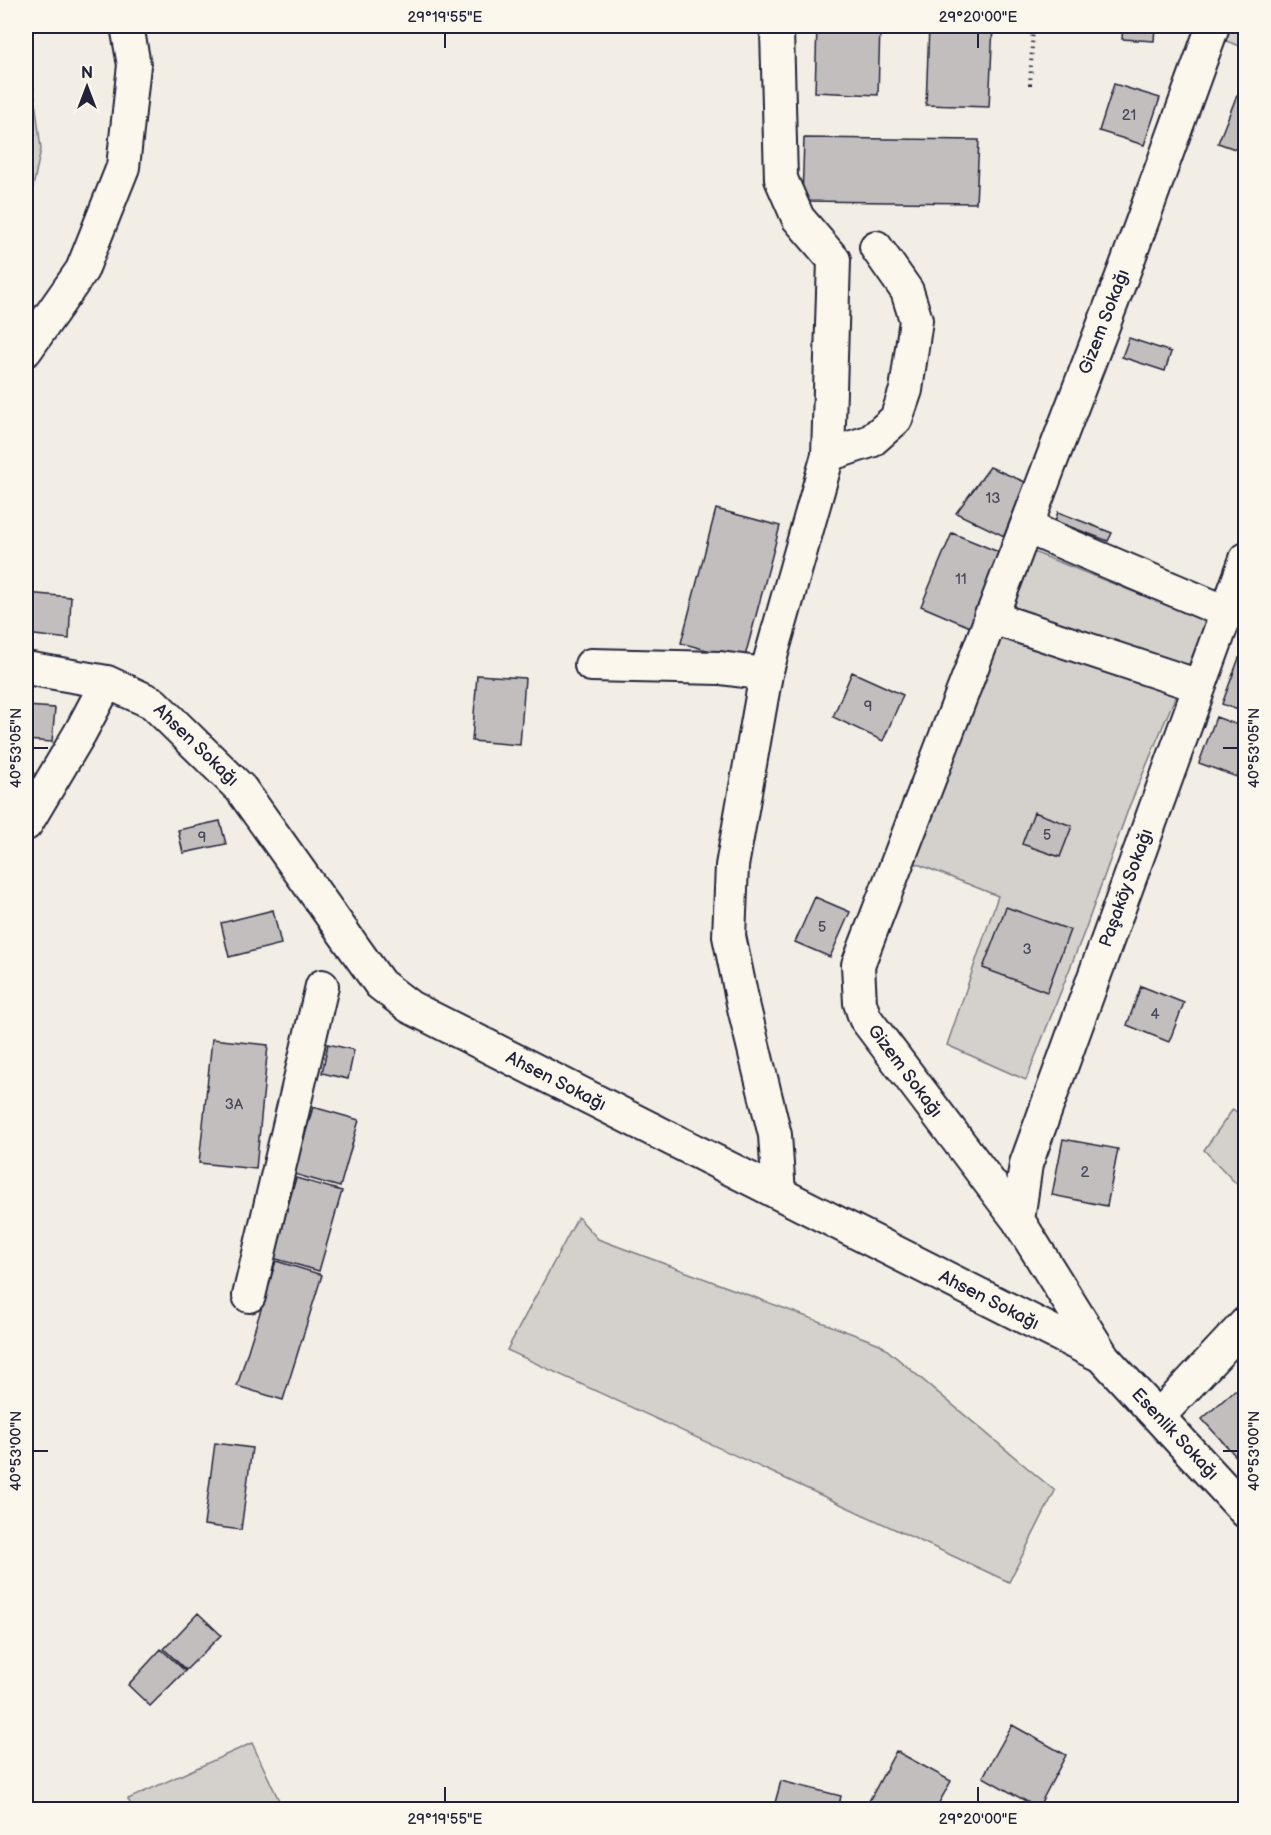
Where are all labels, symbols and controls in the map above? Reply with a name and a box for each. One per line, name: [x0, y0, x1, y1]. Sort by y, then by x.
text: 29°19'55"E: [408, 8, 483, 27]
text: 29°20'00"E: [939, 8, 1017, 27]
north arrow: [57, 57, 117, 117]
text: N: [81, 64, 93, 83]
house number: 21: [1122, 106, 1136, 125]
street label: Gizem Sokağı: [1074, 267, 1134, 377]
house number: 13: [985, 489, 1001, 508]
house number: 11: [955, 570, 967, 589]
house number: 9: [864, 697, 872, 716]
street label: Ahsen Sokağı: [149, 699, 243, 791]
text: 40°53'05"N: [7, 708, 26, 788]
text: 40°53'05"N: [1245, 708, 1264, 788]
house number: 5: [1043, 826, 1051, 845]
street label: Paşaköy Sokağı: [1095, 826, 1157, 950]
house number: 9: [198, 828, 206, 847]
house number: 5: [818, 918, 826, 937]
house number: 3: [1022, 940, 1032, 959]
house number: 4: [1150, 1005, 1160, 1024]
street label: Gizem Sokağı: [863, 1021, 947, 1121]
street label: Ahsen Sokağı: [502, 1047, 610, 1115]
house number: 3A: [225, 1095, 244, 1114]
house number: 2: [1081, 1163, 1090, 1182]
street label: Ahsen Sokağı: [935, 1266, 1043, 1334]
street label: Esenlik Sokağı: [1127, 1384, 1223, 1484]
text: 40°53'00"N: [7, 1411, 26, 1491]
text: 40°53'00"N: [1245, 1411, 1264, 1491]
text: 29°19'55"E: [408, 1810, 483, 1829]
text: 29°20'00"E: [939, 1810, 1017, 1829]

